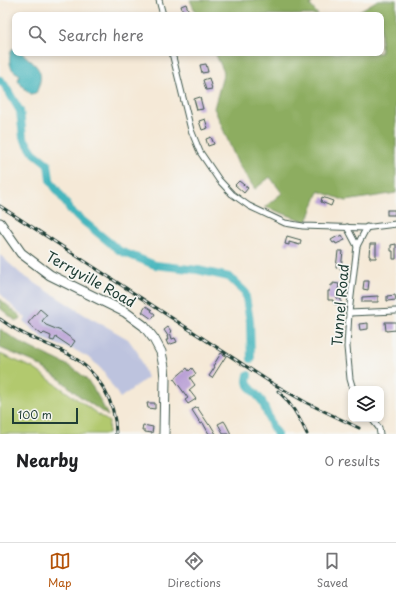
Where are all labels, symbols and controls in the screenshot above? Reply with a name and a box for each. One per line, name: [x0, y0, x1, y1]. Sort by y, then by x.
search box: [12, 12, 384, 56]
icon: search: [26, 23, 48, 45]
text: Search here: [58, 23, 144, 46]
street label: Terryville Road: [42, 246, 140, 312]
street label: Tunnel Road: [326, 263, 354, 347]
map controls: [348, 386, 384, 422]
button: layers: [348, 386, 384, 422]
scale bar: [12, 406, 78, 425]
text: 100 m: [18, 406, 52, 423]
text: Nearby: [16, 447, 78, 473]
text: 0 results: [325, 451, 380, 470]
tab: Map: [48, 550, 71, 591]
tab: Directions: [167, 550, 221, 591]
tab: Saved: [317, 550, 348, 591]

